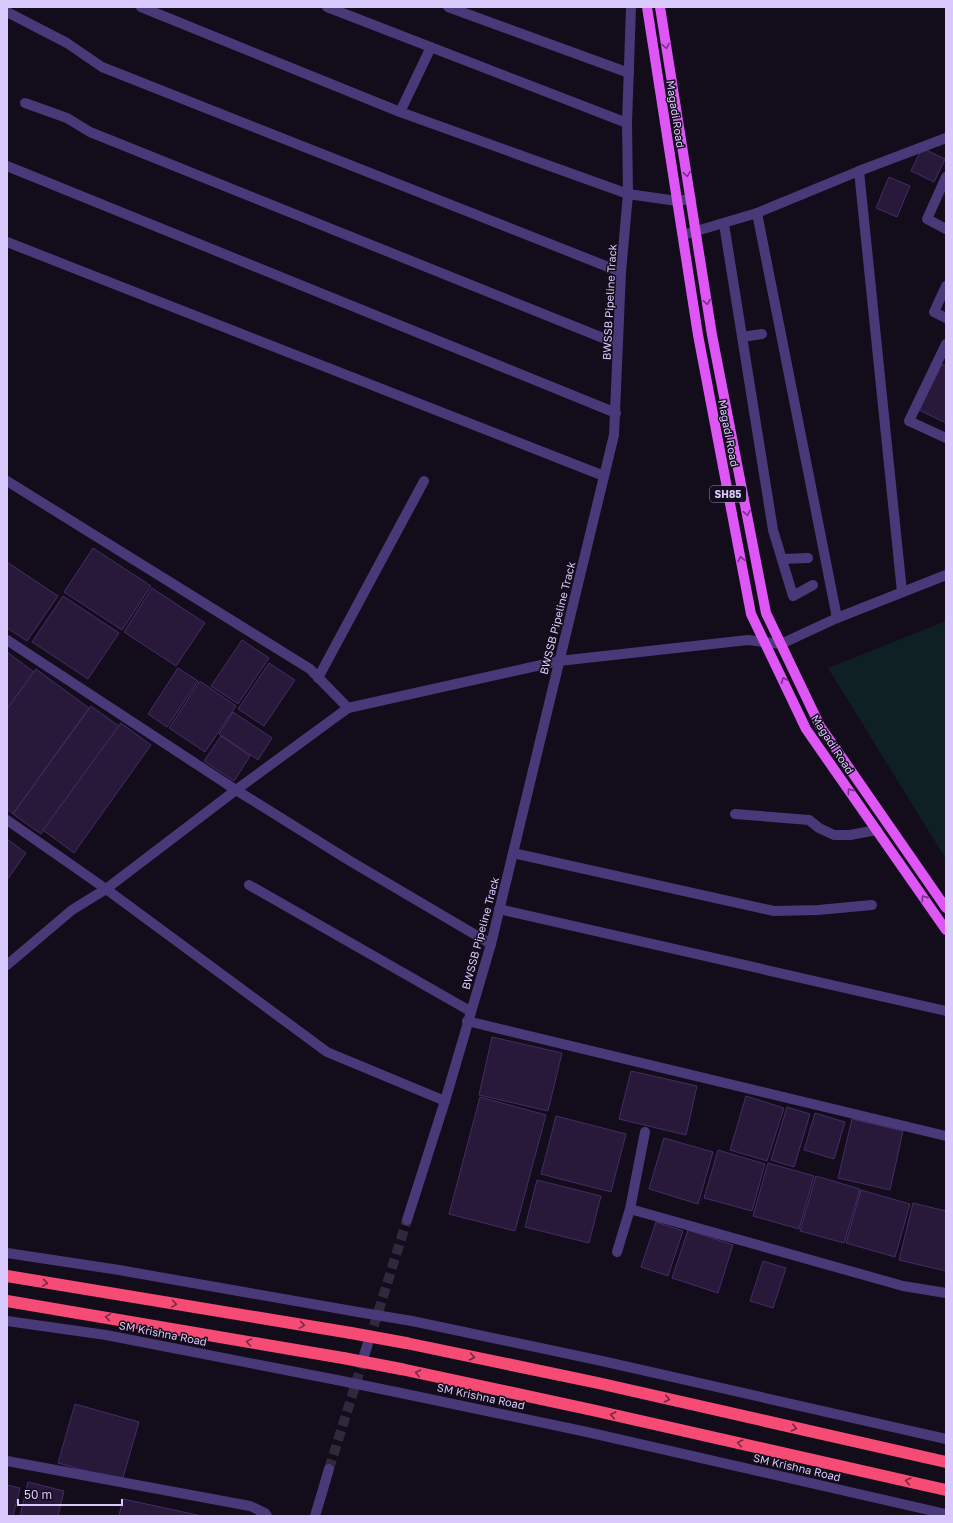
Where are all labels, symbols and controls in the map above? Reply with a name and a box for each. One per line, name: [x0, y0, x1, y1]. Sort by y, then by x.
one-way arrow: [661, 42, 670, 49]
street label: Magadi Road: [664, 79, 688, 149]
one-way arrow: [682, 171, 691, 177]
street label: BWSSB Pipeline Track: [599, 244, 619, 360]
one-way arrow: [702, 299, 711, 305]
street label: Magadi Road: [716, 398, 742, 468]
road number: SH85: [710, 486, 746, 502]
one-way arrow: [742, 509, 750, 516]
one-way arrow: [737, 555, 745, 562]
street label: BWSSB Pipeline Track: [537, 560, 577, 676]
one-way arrow: [781, 677, 789, 684]
street label: Magadi Road: [809, 712, 857, 776]
one-way arrow: [848, 789, 855, 796]
street label: BWSSB Pipeline Track: [459, 875, 501, 991]
one-way arrow: [922, 896, 929, 903]
one-way arrow: [42, 1278, 49, 1286]
one-way arrow: [171, 1299, 177, 1308]
one-way arrow: [104, 1313, 111, 1322]
street label: SM Krishna Road: [118, 1318, 208, 1348]
one-way arrow: [299, 1320, 305, 1329]
one-way arrow: [246, 1338, 253, 1347]
one-way arrow: [468, 1352, 475, 1360]
one-way arrow: [415, 1369, 421, 1377]
street label: SM Krishna Road: [436, 1380, 526, 1412]
one-way arrow: [664, 1394, 670, 1402]
one-way arrow: [610, 1411, 617, 1419]
one-way arrow: [791, 1423, 797, 1431]
one-way arrow: [737, 1440, 743, 1448]
street label: SM Krishna Road: [752, 1451, 842, 1483]
one-way arrow: [905, 1478, 911, 1486]
scale bar: [18, 1481, 122, 1507]
text: 50 m: [24, 1487, 52, 1502]

